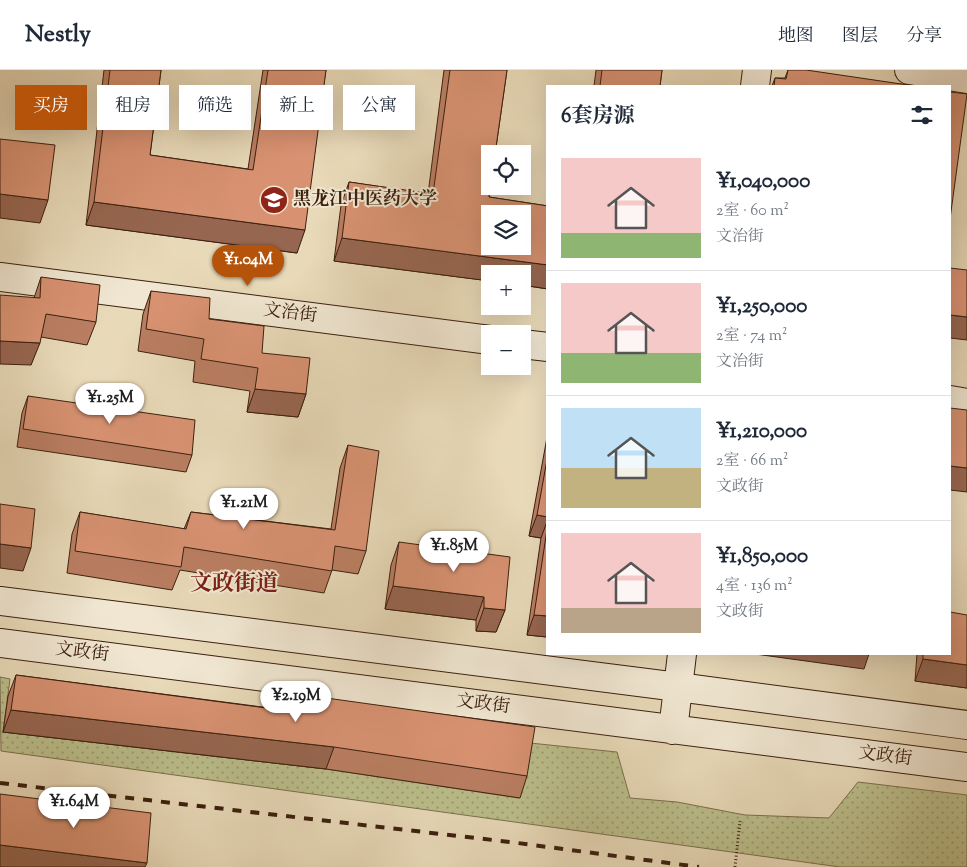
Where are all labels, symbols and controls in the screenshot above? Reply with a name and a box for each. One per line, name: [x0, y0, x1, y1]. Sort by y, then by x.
text: Nestly: [25, 18, 91, 52]
text: 地图: [778, 24, 814, 50]
text: 图层: [842, 24, 878, 50]
text: 分享: [906, 24, 942, 50]
chip: 买房: [15, 85, 87, 130]
chip: 租房: [97, 85, 169, 130]
chip: 筛选: [179, 85, 251, 130]
chip: 新上: [261, 85, 333, 130]
chip: 公寓: [343, 85, 415, 130]
icon: filters: [908, 101, 936, 129]
text: 6套房源: [561, 102, 634, 132]
map controls: [481, 145, 531, 375]
button: locate: [481, 145, 531, 195]
text: ¥1,040,000: [716, 167, 810, 197]
icon: home: [601, 178, 661, 238]
school or university icon: 黑龙江中医药大学: [259, 185, 289, 215]
place label: 黑龙江中医药大学: [293, 187, 437, 213]
text: 2室 · 60 m²: [716, 200, 789, 223]
button: layers: [481, 205, 531, 255]
text: 文治街: [716, 226, 764, 249]
pin: ¥1.04M: [207, 244, 289, 287]
text: ¥1.04M: [223, 249, 273, 272]
button: +: [481, 265, 531, 315]
text: ¥1,250,000: [716, 292, 807, 322]
street label: 文治街: [262, 298, 318, 330]
icon: home: [601, 303, 661, 363]
button: −: [481, 325, 531, 375]
text: 2室 · 74 m²: [716, 325, 787, 348]
text: 文治街: [716, 351, 764, 374]
pin: ¥1.25M: [69, 382, 151, 425]
text: ¥1.25M: [86, 387, 134, 410]
text: ¥1,210,000: [716, 417, 807, 447]
icon: home: [601, 428, 661, 488]
text: 2室 · 66 m²: [716, 450, 788, 473]
text: 文政街: [716, 476, 764, 499]
pin: ¥1.21M: [203, 488, 285, 530]
text: ¥1.21M: [220, 492, 268, 515]
pin: ¥1.85M: [413, 530, 495, 573]
text: ¥1.85M: [430, 535, 478, 558]
text: ¥1,850,000: [716, 542, 808, 572]
icon: home: [601, 553, 661, 613]
district label: 文政街道: [190, 569, 278, 601]
text: 4室 · 136 m²: [716, 575, 793, 598]
text: 文政街: [716, 601, 764, 624]
street label: 文政街: [54, 637, 110, 669]
pin: ¥2.19M: [255, 680, 337, 723]
text: ¥2.19M: [271, 685, 321, 708]
street label: 文政街: [455, 689, 511, 721]
street label: 文政街: [857, 741, 913, 773]
pin: ¥1.64M: [33, 786, 115, 829]
text: ¥1.64M: [49, 791, 99, 814]

